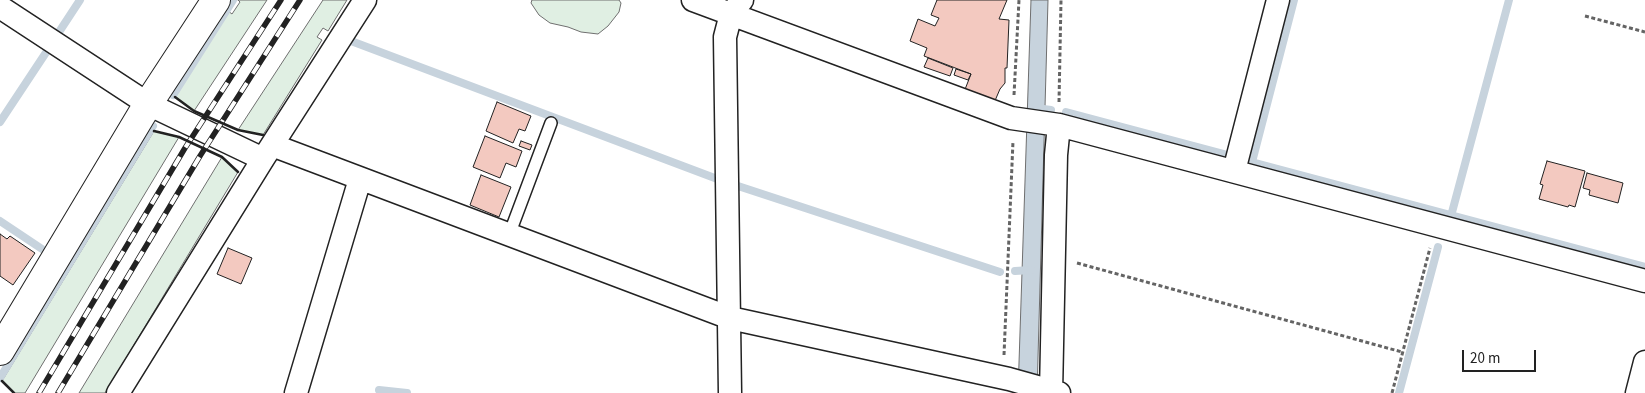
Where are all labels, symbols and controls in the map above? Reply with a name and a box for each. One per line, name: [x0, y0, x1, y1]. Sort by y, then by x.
scale bar: [1465, 340, 1539, 372]
text: 20 m: [1470, 348, 1500, 369]

